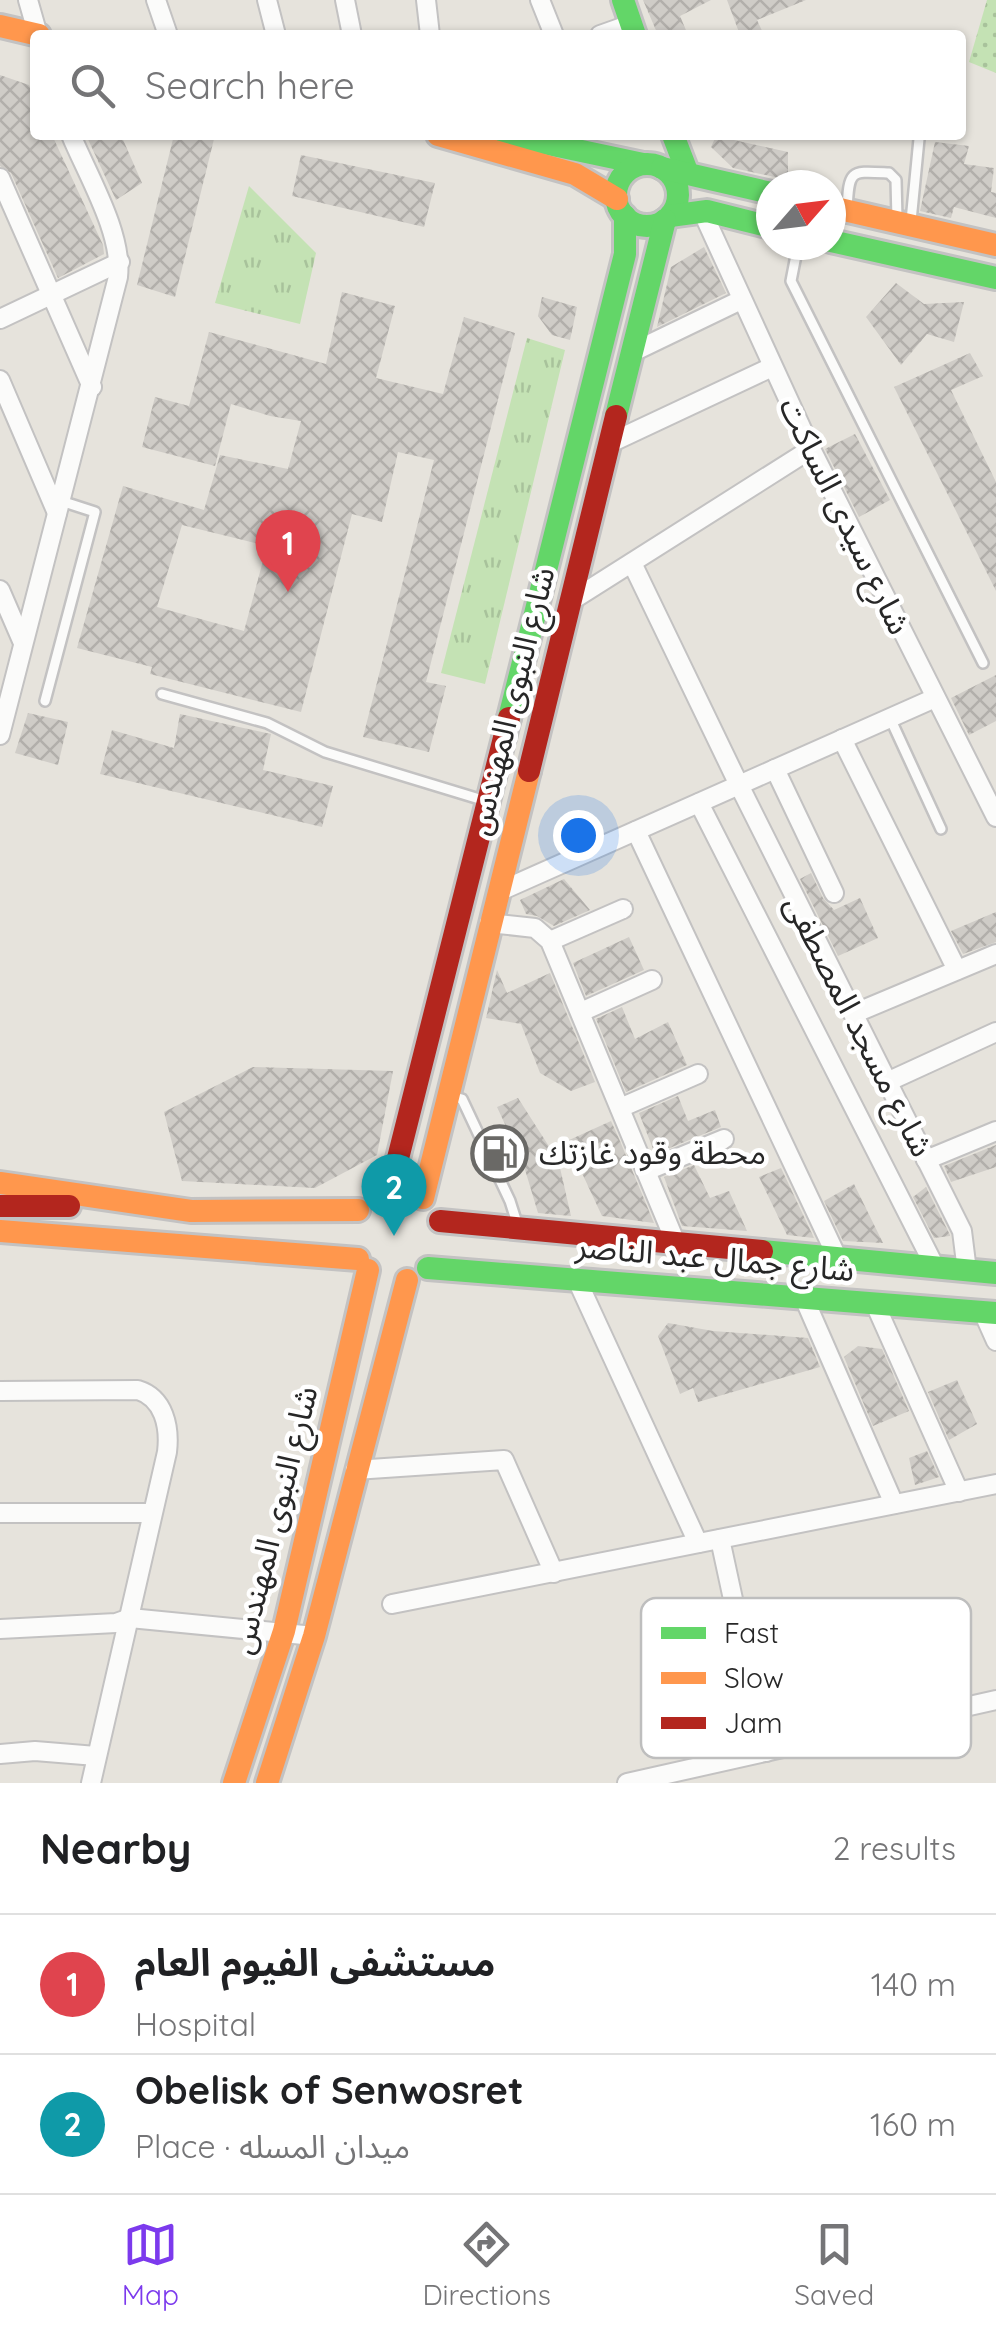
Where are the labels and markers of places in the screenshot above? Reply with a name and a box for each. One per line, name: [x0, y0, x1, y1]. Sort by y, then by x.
pin: 1: [256, 510, 320, 592]
fuel station icon: محطة وقود غازتك: [470, 1123, 530, 1183]
place label: محطة وقود غازتك: [539, 1132, 766, 1172]
pin: 2: [362, 1154, 426, 1236]

